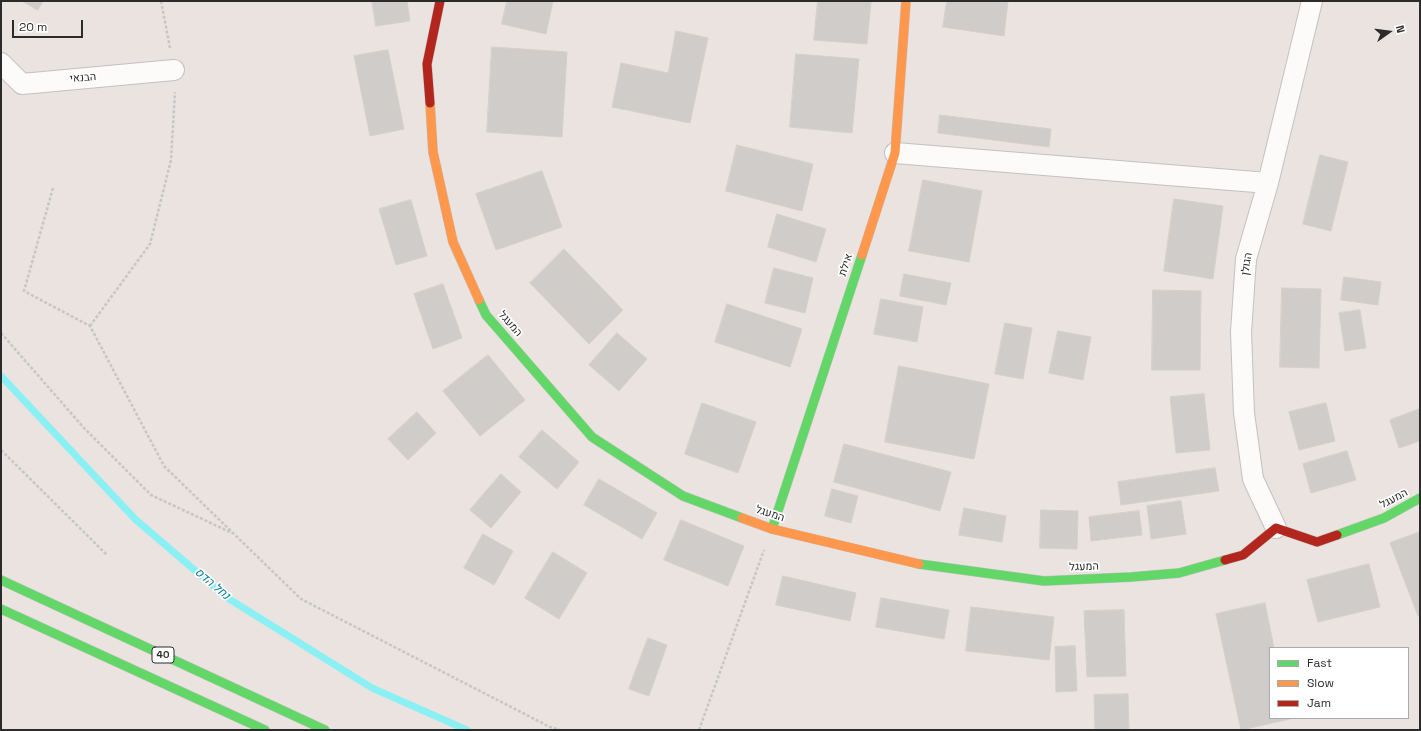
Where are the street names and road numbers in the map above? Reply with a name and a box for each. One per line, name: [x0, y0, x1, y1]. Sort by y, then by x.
street label: הבנאי: [69, 70, 97, 86]
street label: אילת: [836, 252, 856, 278]
street label: הגולן: [1239, 252, 1255, 276]
street label: המעגל: [495, 308, 525, 340]
street label: המעגל: [1378, 486, 1410, 512]
street label: המעגל: [754, 503, 786, 525]
street label: המעגל: [1069, 560, 1099, 574]
road number: 40: [152, 647, 174, 663]

